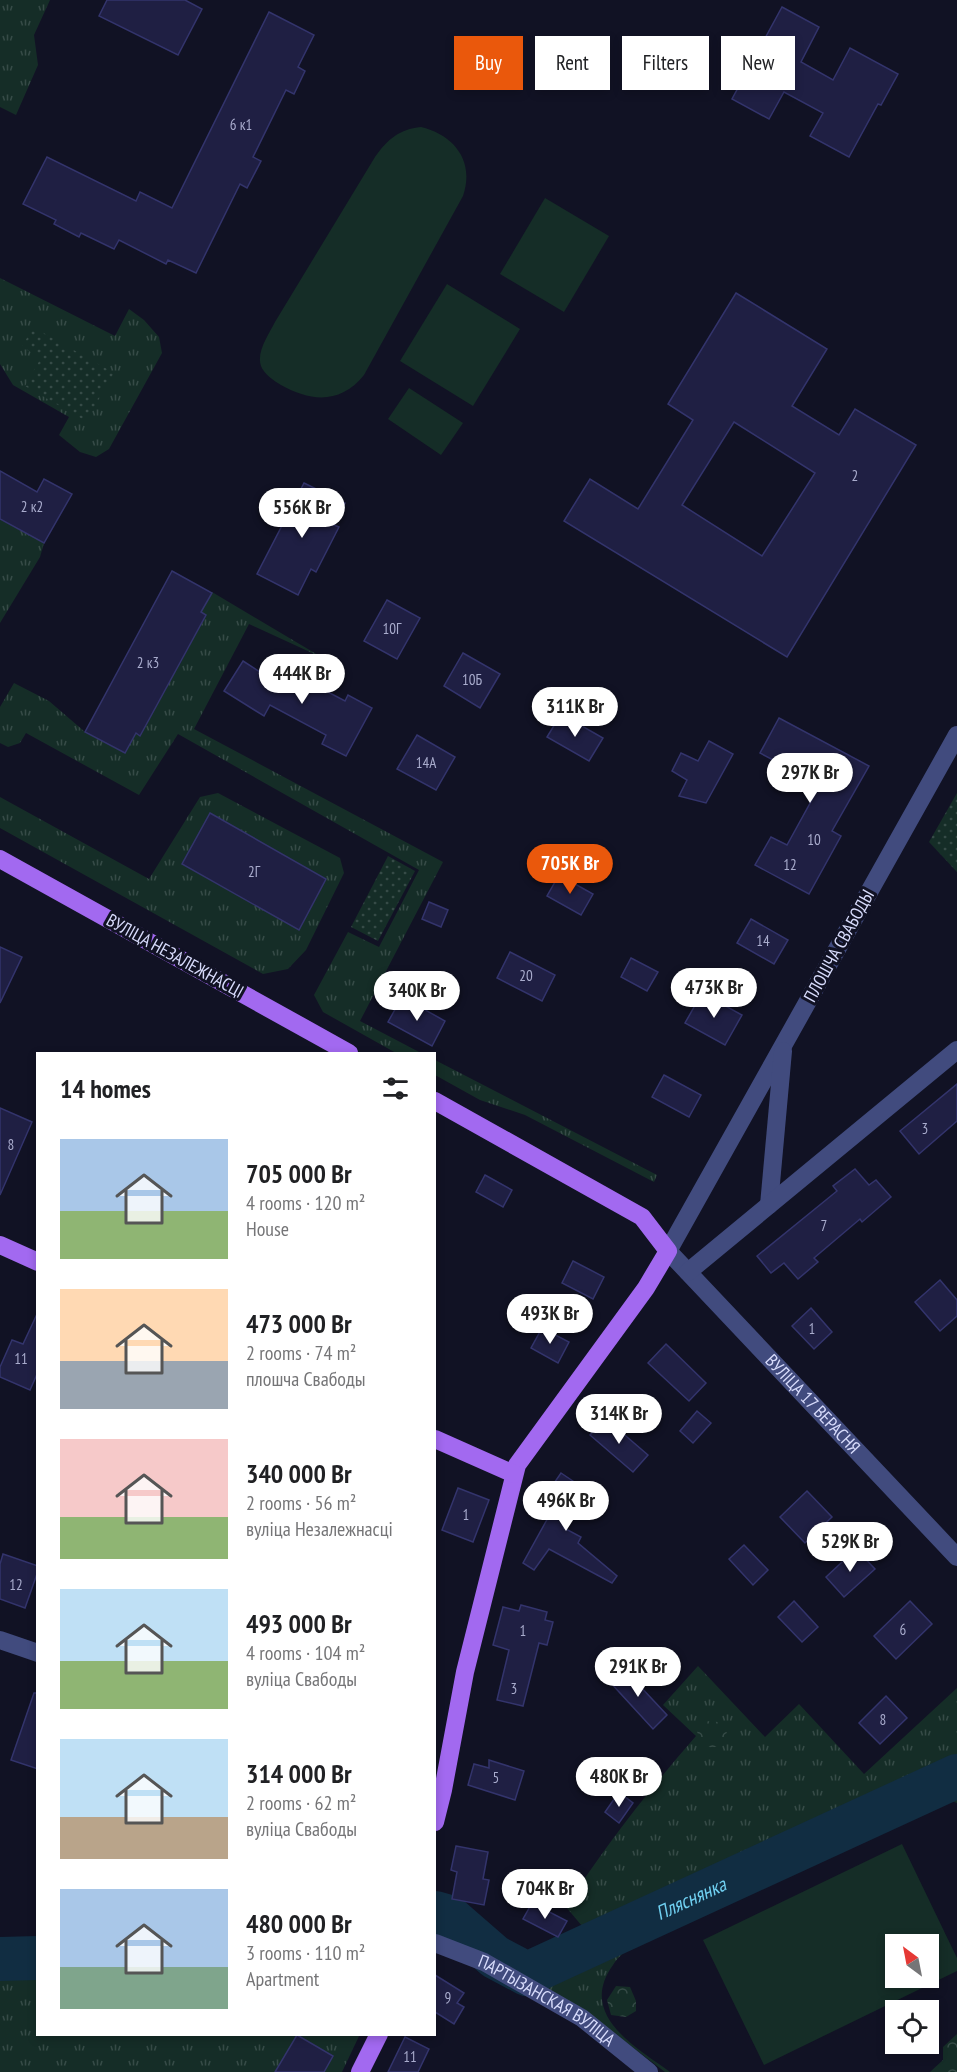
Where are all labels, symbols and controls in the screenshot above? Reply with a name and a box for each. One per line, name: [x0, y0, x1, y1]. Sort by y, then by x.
chip: Buy: [454, 36, 523, 90]
chip: Rent: [535, 36, 610, 90]
chip: Filters: [622, 36, 709, 90]
chip: New: [721, 36, 795, 90]
house number: 6 к1: [230, 115, 252, 134]
house number: 2: [852, 466, 858, 485]
pin: 556K Br: [247, 488, 357, 539]
text: 556K Br: [273, 494, 331, 520]
house number: 2 к2: [21, 497, 43, 516]
house number: 10Г: [383, 619, 402, 638]
house number: 2 к3: [137, 653, 159, 672]
pin: 444K Br: [247, 654, 357, 705]
text: 444K Br: [273, 660, 331, 686]
house number: 10Б: [462, 670, 482, 689]
pin: 311K Br: [520, 687, 630, 738]
text: 311K Br: [546, 693, 604, 719]
house number: 14А: [416, 753, 437, 772]
pin: 297K Br: [755, 753, 865, 804]
text: 297K Br: [781, 759, 839, 785]
house number: 10: [807, 830, 821, 849]
pin: 705K Br: [515, 844, 625, 895]
text: 705K Br: [541, 850, 599, 876]
house number: 12: [783, 855, 797, 874]
house number: 2Г: [248, 862, 261, 881]
street label: ПЛОШЧА СВАБОДЫ: [798, 885, 879, 1006]
street label: ВУЛІЦА НЕЗАЛЕЖНАСЦІ: [103, 908, 248, 1003]
house number: 14: [756, 931, 770, 950]
house number: 20: [519, 966, 533, 985]
pin: 473K Br: [659, 968, 769, 1019]
pin: 340K Br: [362, 971, 472, 1022]
text: 473K Br: [685, 974, 743, 1000]
text: 340K Br: [388, 977, 446, 1003]
text: 14 homes: [60, 1072, 151, 1105]
icon: filters: [379, 1072, 412, 1105]
house number: 3: [922, 1119, 928, 1138]
house number: 8: [8, 1135, 14, 1154]
text: 705 000 Br: [246, 1157, 352, 1190]
icon: home: [108, 1163, 180, 1235]
text: 4 rooms · 120 m²: [246, 1190, 365, 1216]
text: House: [246, 1216, 289, 1242]
house number: 7: [821, 1216, 827, 1235]
pin: 493K Br: [495, 1294, 605, 1345]
text: 493K Br: [521, 1300, 579, 1326]
text: 473 000 Br: [246, 1307, 352, 1340]
icon: home: [108, 1313, 180, 1385]
house number: 1: [809, 1319, 815, 1338]
text: 2 rooms · 74 m²: [246, 1340, 356, 1366]
house number: 11: [14, 1349, 28, 1368]
street label: ВУЛІЦА 17 ВЕРАСНЯ: [761, 1349, 865, 1458]
text: плошча Свабоды: [246, 1366, 365, 1392]
pin: 314K Br: [564, 1394, 674, 1445]
text: 314K Br: [590, 1400, 648, 1426]
text: 340 000 Br: [246, 1457, 352, 1490]
icon: home: [108, 1463, 180, 1535]
pin: 496K Br: [511, 1481, 621, 1532]
text: 496K Br: [537, 1487, 595, 1513]
text: 2 rooms · 56 m²: [246, 1490, 356, 1516]
house number: 1: [463, 1505, 469, 1524]
text: вуліца Незалежнасці: [246, 1516, 393, 1542]
pin: 529K Br: [795, 1522, 905, 1573]
text: 529K Br: [821, 1528, 879, 1554]
house number: 12: [9, 1575, 23, 1594]
text: 493 000 Br: [246, 1607, 352, 1640]
icon: home: [108, 1613, 180, 1685]
house number: 6: [900, 1620, 907, 1639]
house number: 1: [520, 1621, 526, 1640]
text: 4 rooms · 104 m²: [246, 1640, 365, 1666]
pin: 291K Br: [583, 1647, 693, 1698]
text: 291K Br: [609, 1653, 667, 1679]
text: вуліца Свабоды: [246, 1666, 357, 1692]
house number: 3: [511, 1679, 517, 1698]
house number: 8: [880, 1710, 886, 1729]
text: 314 000 Br: [246, 1757, 352, 1790]
pin: 480K Br: [564, 1757, 674, 1808]
icon: home: [108, 1763, 180, 1835]
text: 480K Br: [590, 1763, 648, 1789]
house number: 5: [493, 1768, 499, 1787]
text: 2 rooms · 62 m²: [246, 1790, 356, 1816]
text: вуліца Свабоды: [246, 1816, 357, 1842]
pin: 704K Br: [490, 1869, 600, 1920]
water label: Пляснянка: [651, 1871, 731, 1926]
text: 704K Br: [516, 1875, 574, 1901]
text: 480 000 Br: [246, 1907, 352, 1940]
icon: home: [108, 1913, 180, 1985]
north arrow: [885, 1934, 939, 1988]
map controls: [885, 1934, 939, 2054]
text: 3 rooms · 110 m²: [246, 1940, 365, 1966]
street label: ПАРТЫЗАНСКАЯ ВУЛІЦА: [475, 1949, 620, 2051]
text: Apartment: [246, 1966, 319, 1992]
house number: 9: [445, 1988, 451, 2007]
button: locate: [885, 2000, 939, 2054]
house number: 11: [403, 2047, 417, 2066]

